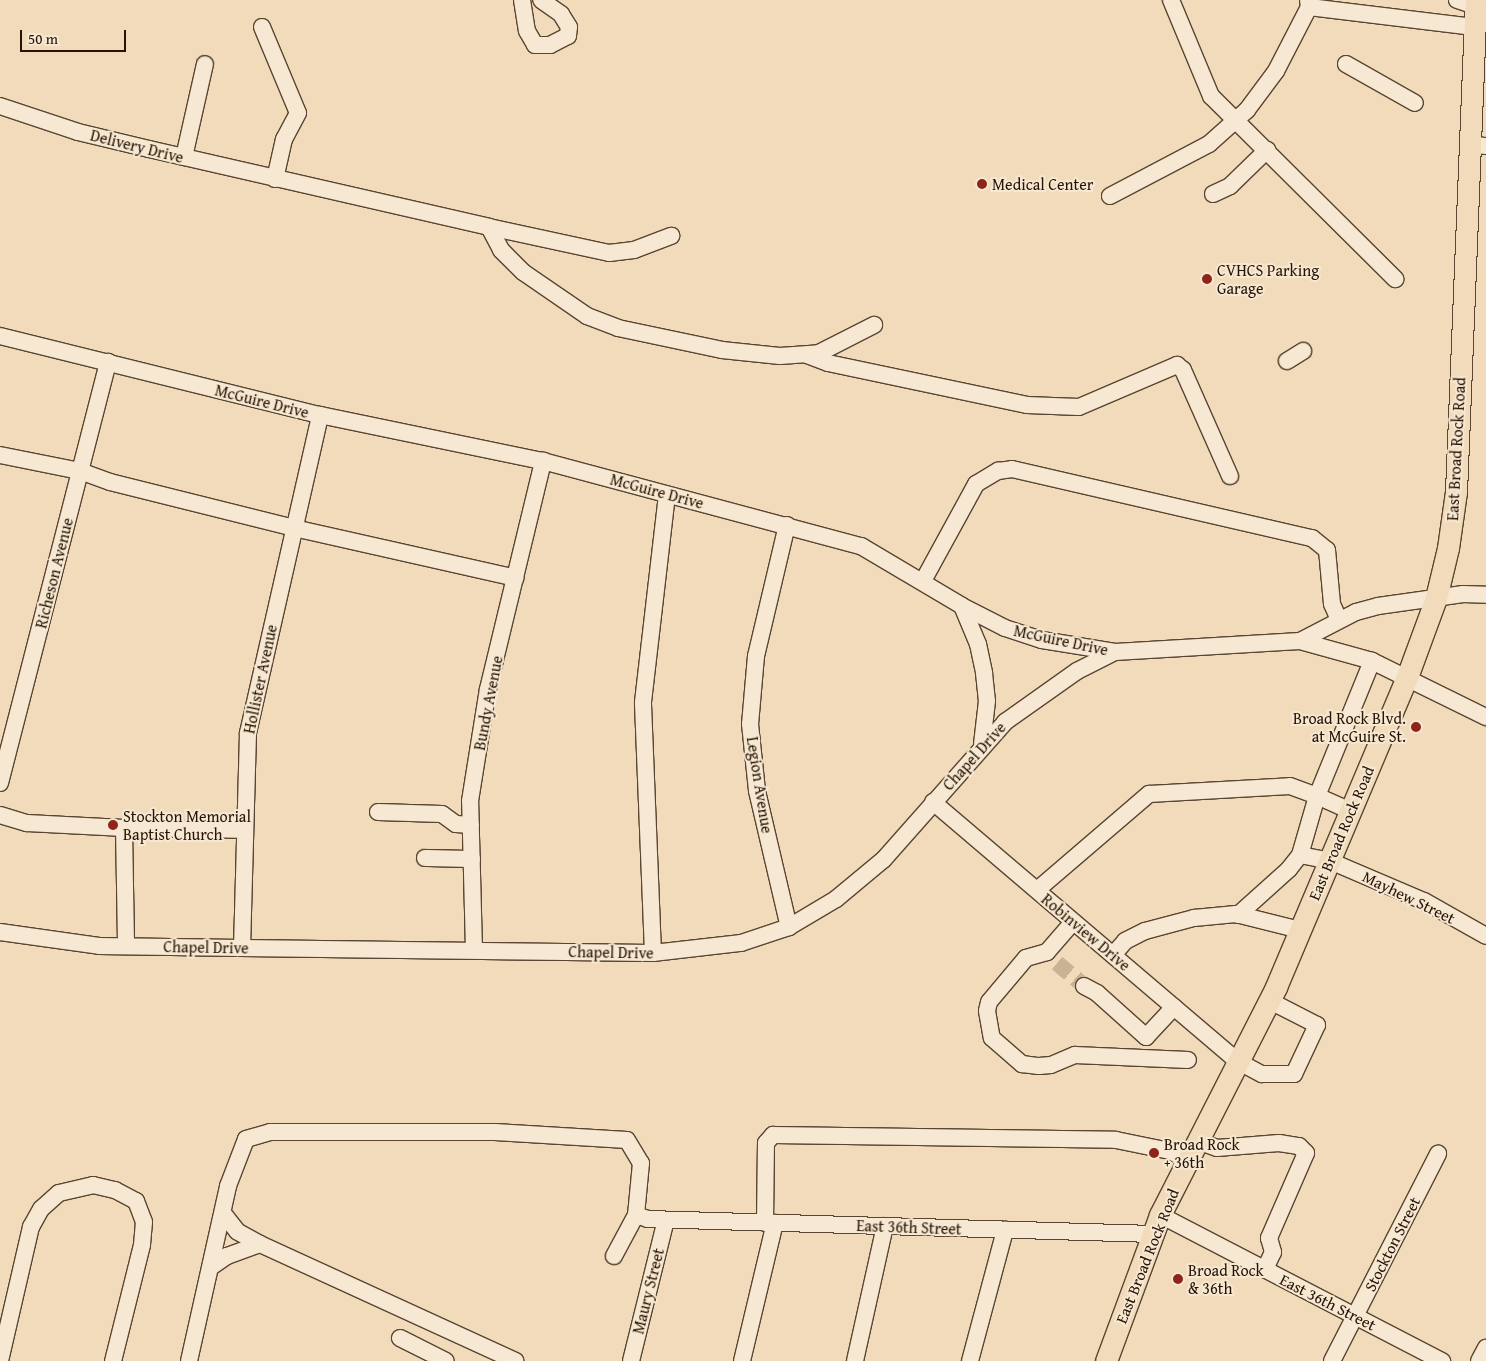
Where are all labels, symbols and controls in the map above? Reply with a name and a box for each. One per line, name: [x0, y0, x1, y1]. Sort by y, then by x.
scale bar: [22, 20, 129, 52]
text: 50 m: [28, 28, 58, 49]
street label: Delivery Drive: [88, 125, 186, 167]
place label: Medical Center: [992, 174, 1093, 194]
marker: Medical Center: [976, 178, 988, 190]
place label: CVHCS Parking Garage: [1217, 260, 1319, 298]
marker: CVHCS Parking Garage: [1201, 273, 1213, 285]
street label: East Broad Rock Road: [1443, 377, 1469, 521]
street label: McGuire Drive: [213, 380, 311, 422]
street label: McGuire Drive: [608, 469, 706, 513]
street label: Richeson Avenue: [31, 516, 77, 630]
street label: McGuire Drive: [1012, 621, 1110, 659]
street label: Hollister Avenue: [239, 623, 281, 735]
street label: Bundy Avenue: [469, 654, 507, 752]
place label: Broad Rock Blvd. at McGuire St.: [1293, 708, 1406, 746]
street label: Chapel Drive: [938, 718, 1010, 794]
marker: Broad Rock Blvd. at McGuire St.: [1410, 721, 1422, 733]
street label: Legion Avenue: [743, 735, 777, 835]
street label: East Broad Rock Road: [1304, 763, 1378, 903]
place label: Stockton Memorial Baptist Church: [123, 806, 251, 844]
marker: Stockton Memorial Baptist Church: [107, 819, 119, 831]
street label: Mayhew Street: [1360, 866, 1458, 928]
street label: Robinview Drive: [1038, 889, 1134, 975]
street label: Chapel Drive: [163, 937, 249, 957]
street label: Chapel Drive: [568, 942, 654, 962]
place label: Broad Rock + 36th: [1164, 1134, 1240, 1172]
marker: Broad Rock + 36th: [1148, 1147, 1160, 1159]
street label: East Broad Rock Road: [1111, 1186, 1183, 1326]
street label: Stockton Street: [1360, 1194, 1424, 1294]
street label: East 36th Street: [856, 1216, 962, 1238]
street label: Maury Street: [628, 1246, 668, 1336]
place label: Broad Rock & 36th: [1188, 1260, 1264, 1298]
street label: East 36th Street: [1277, 1270, 1379, 1334]
marker: Broad Rock & 36th: [1172, 1273, 1184, 1285]

